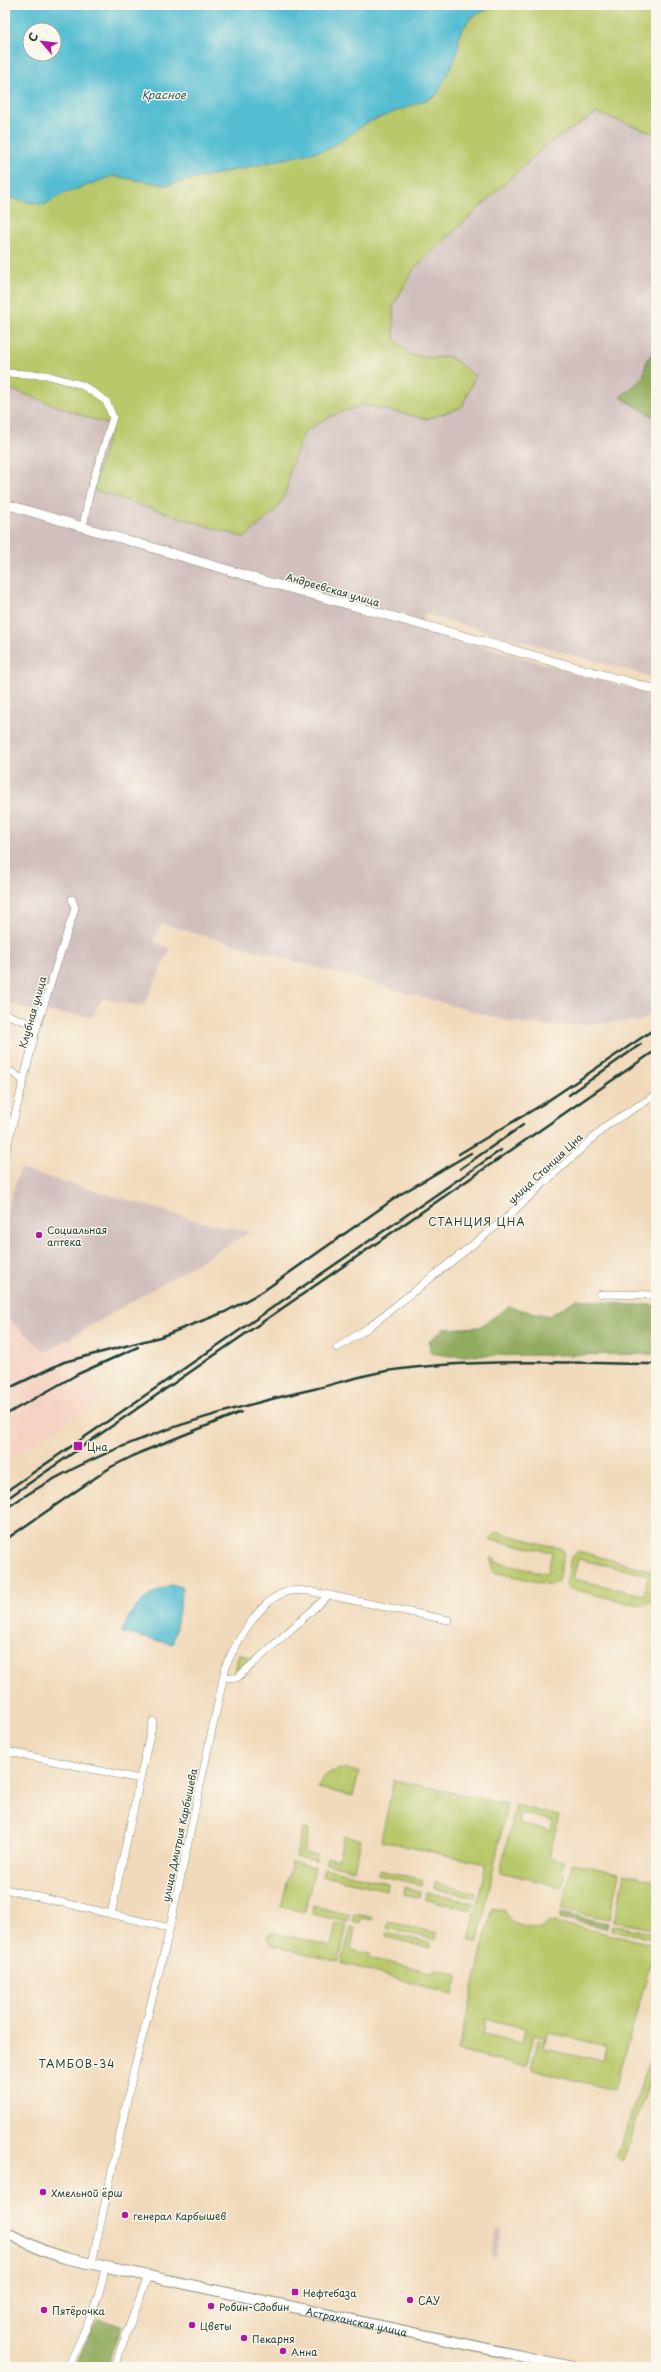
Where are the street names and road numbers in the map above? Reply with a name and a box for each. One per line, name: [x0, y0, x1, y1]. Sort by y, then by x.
street label: Андреевская улица: [284, 568, 382, 610]
street label: Клубная улица: [15, 974, 50, 1050]
street label: улица Станция Цна: [504, 1129, 586, 1207]
street label: улица Дмитрия Карбышева: [158, 1766, 201, 1903]
street label: Астраханская улица: [305, 2303, 409, 2339]

